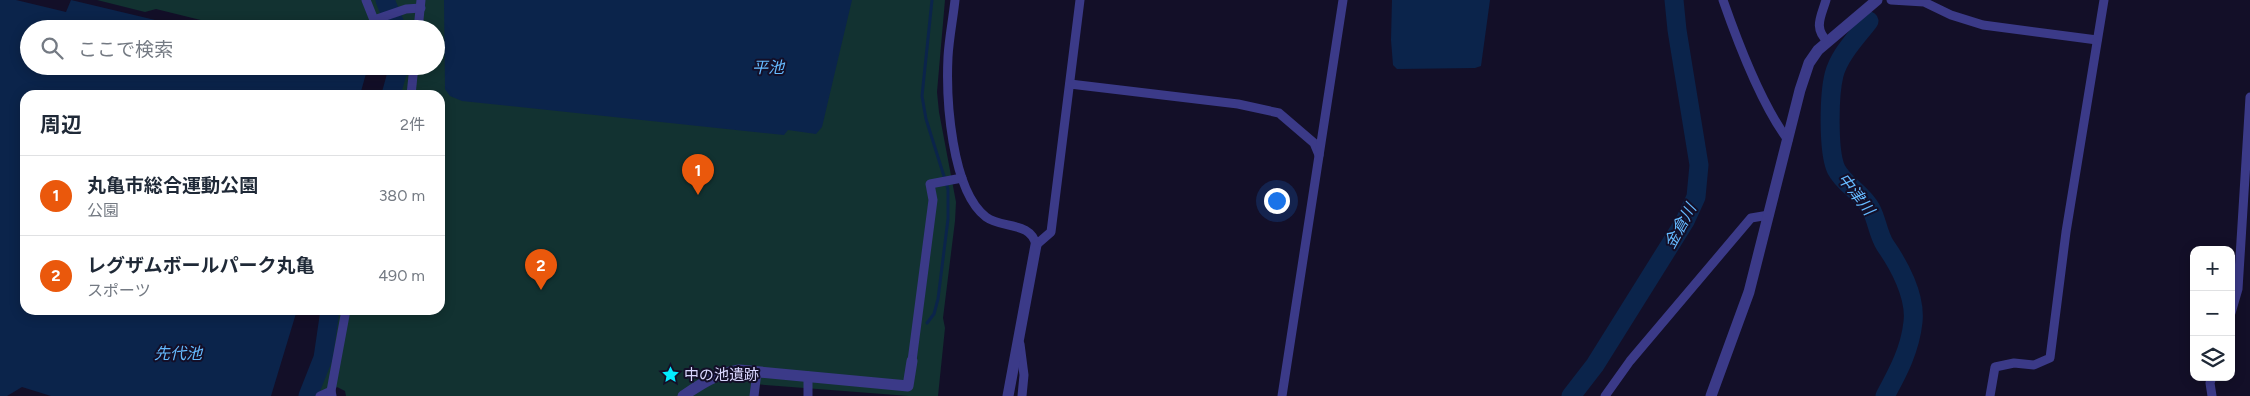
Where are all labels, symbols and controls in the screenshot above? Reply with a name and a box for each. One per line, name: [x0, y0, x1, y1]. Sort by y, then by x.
search box: [20, 20, 445, 75]
icon: search: [38, 34, 66, 62]
text: ここで検索: [78, 38, 173, 61]
water label: 平池: [752, 58, 786, 77]
text: 周辺: [40, 112, 82, 137]
text: 2件: [400, 115, 425, 134]
pin: 1: [682, 154, 714, 195]
water label: 中津川: [1834, 169, 1879, 220]
text: 丸亀市総合運動公園: [87, 174, 258, 197]
text: 1: [53, 186, 59, 205]
text: 380 m: [379, 186, 425, 205]
your location: [1264, 188, 1290, 214]
water label: 金倉川: [1660, 199, 1701, 252]
text: 公園: [87, 201, 119, 220]
map controls: [2190, 246, 2235, 381]
button: +: [2190, 246, 2235, 291]
pin: 2: [525, 249, 557, 290]
text: レグザムボールパーク丸亀: [87, 254, 315, 277]
text: 2: [51, 266, 61, 285]
text: 490 m: [378, 266, 425, 285]
text: スポーツ: [87, 281, 151, 300]
button: −: [2190, 291, 2235, 336]
button: layers: [2190, 336, 2235, 381]
water label: 先代池: [154, 344, 204, 363]
place icon: 中の池遺跡: [660, 365, 680, 385]
place label: 中の池遺跡: [684, 366, 759, 384]

